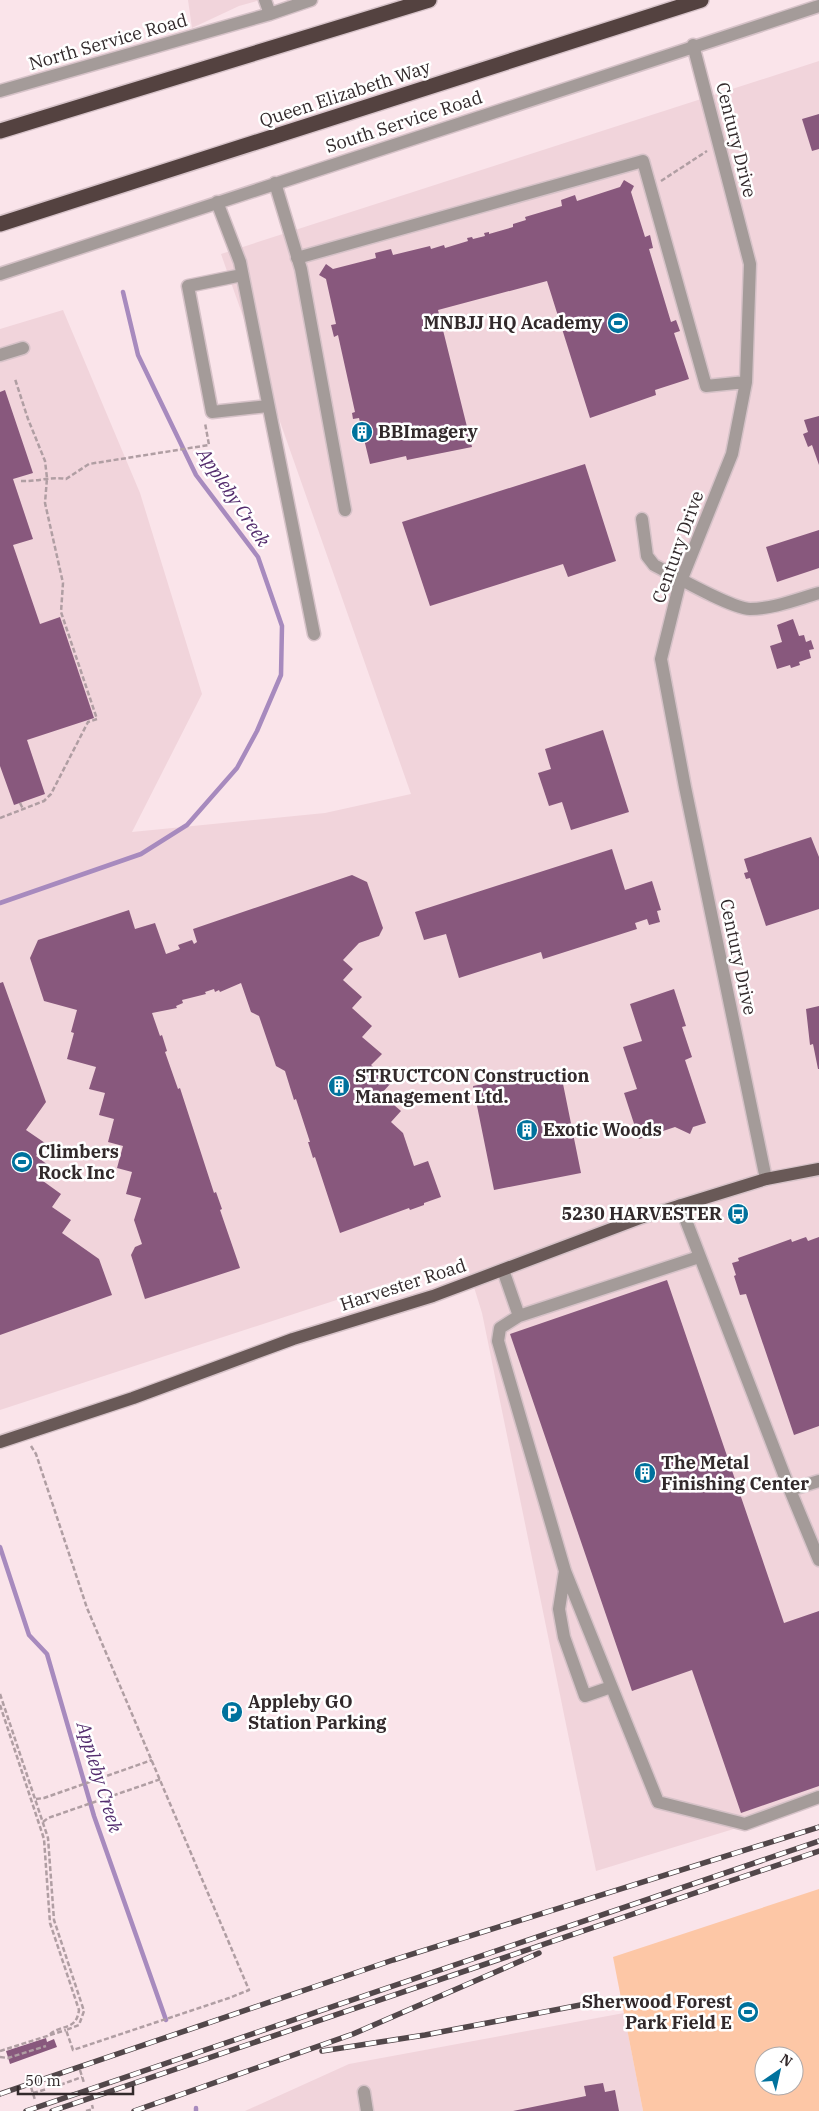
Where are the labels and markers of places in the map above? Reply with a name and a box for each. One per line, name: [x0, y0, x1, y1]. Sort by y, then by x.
place label: MNBJJ HQ Academy: [423, 311, 603, 334]
sports icon: MNBJJ HQ Academy: [606, 311, 630, 335]
building icon: BBImagery: [350, 420, 374, 444]
place label: BBImagery: [378, 420, 479, 443]
place label: STRUCTCON Construction Management Ltd.: [355, 1064, 589, 1108]
building icon: STRUCTCON Construction Management Ltd.: [327, 1074, 351, 1098]
building icon: Exotic Woods: [515, 1118, 539, 1142]
place label: Exotic Woods: [543, 1118, 662, 1141]
place label: Climbers Rock Inc: [38, 1140, 119, 1184]
sports icon: Climbers Rock Inc: [10, 1150, 34, 1174]
place label: 5230 HARVESTER: [562, 1202, 722, 1225]
bus stop icon: 5230 HARVESTER: [726, 1202, 750, 1226]
place label: The Metal Finishing Center: [661, 1451, 809, 1495]
building icon: The Metal Finishing Center: [633, 1461, 657, 1485]
place label: Appleby GO Station Parking: [248, 1690, 387, 1734]
parking icon: Appleby GO Station Parking: [220, 1700, 244, 1724]
place label: Sherwood Forest Park Field E: [582, 1990, 732, 2034]
sports icon: Sherwood Forest Park Field E: [736, 2000, 760, 2024]

